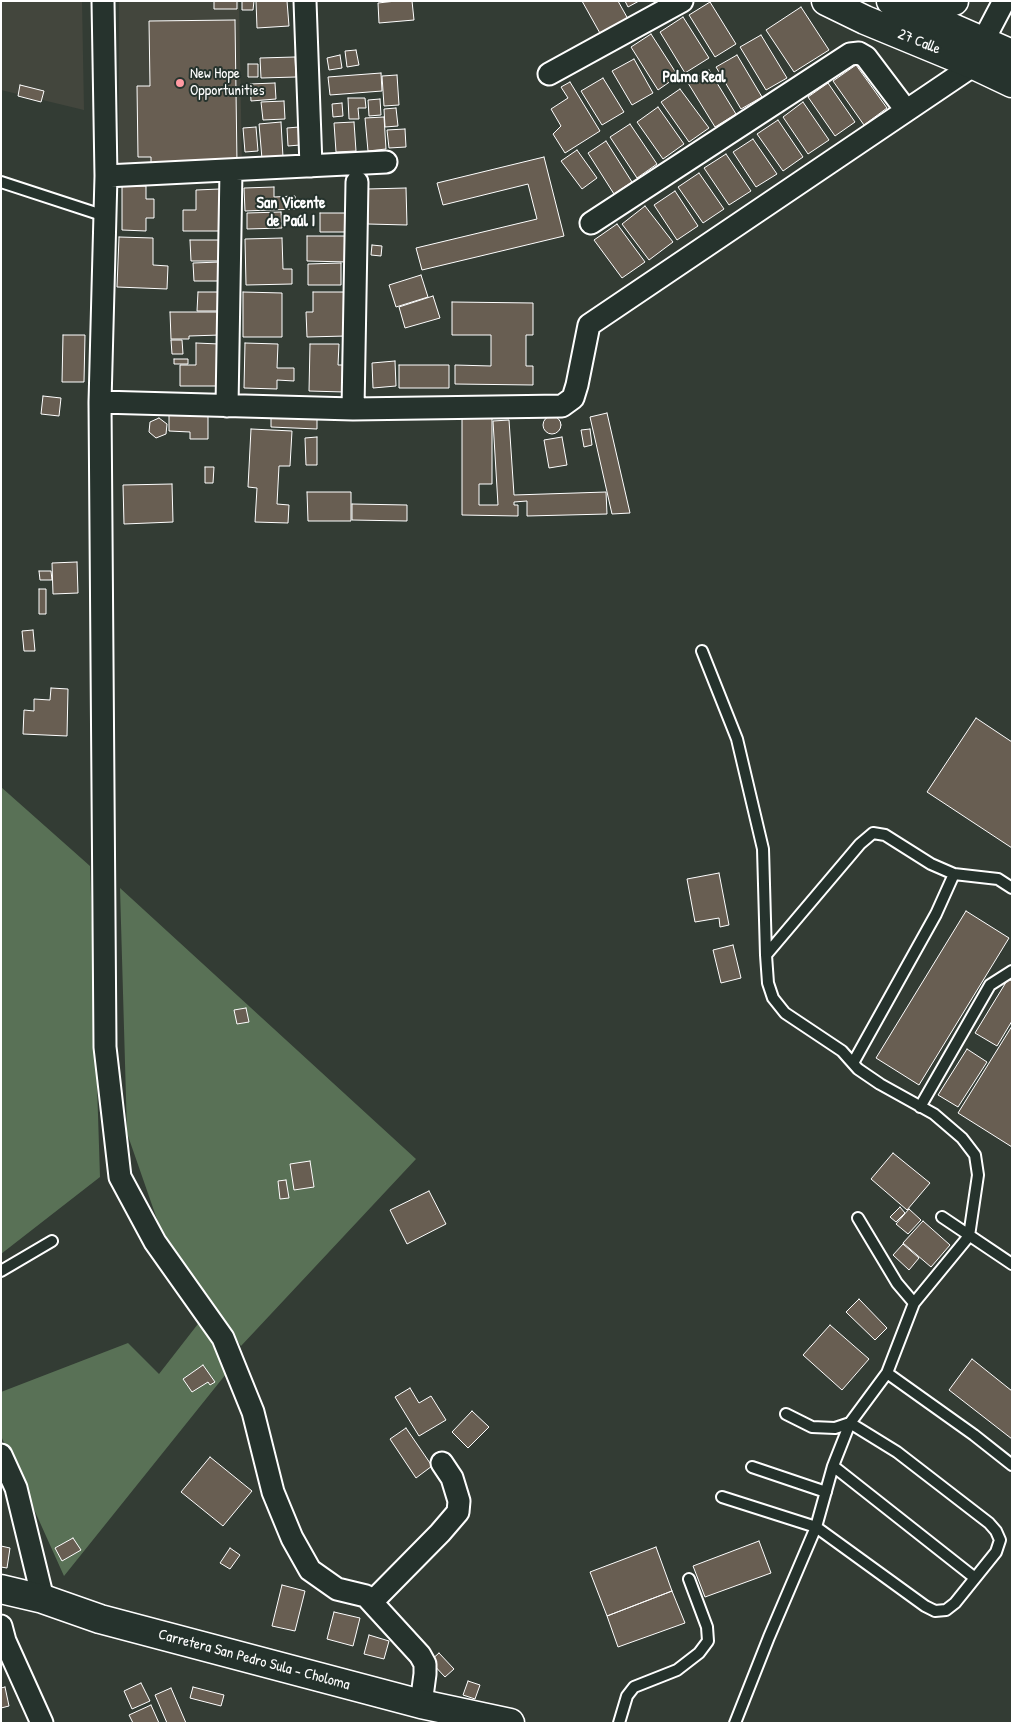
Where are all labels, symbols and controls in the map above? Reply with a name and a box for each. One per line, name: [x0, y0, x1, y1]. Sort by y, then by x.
street label: 27 Calle: [895, 25, 943, 59]
place label: New Hope Opportunities: [190, 65, 265, 100]
district label: Palma Real: [662, 68, 726, 88]
marker: New Hope Opportunities: [174, 77, 186, 89]
district label: San Vicente de Paúl I: [257, 194, 325, 232]
street label: Carretera San Pedro Sula - Choloma: [156, 1626, 352, 1694]

